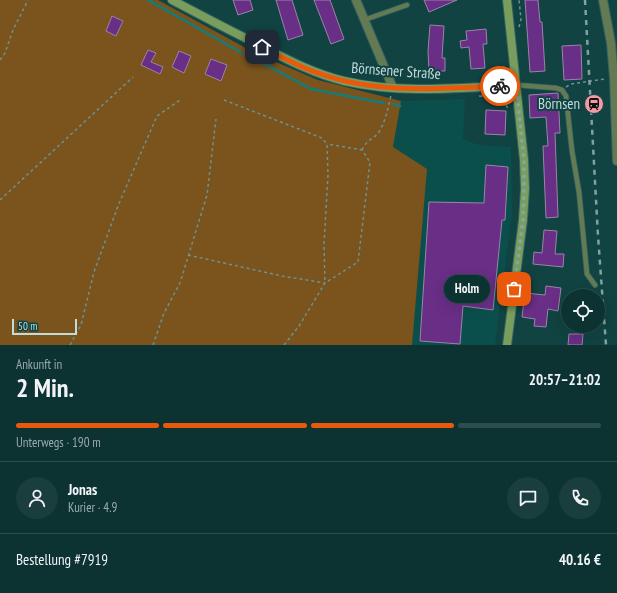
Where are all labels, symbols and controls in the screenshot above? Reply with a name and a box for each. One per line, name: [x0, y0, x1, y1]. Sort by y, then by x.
pin: [245, 30, 279, 64]
icon: home: [251, 36, 273, 58]
street label: Börnsener Straße: [351, 58, 441, 83]
courier: [480, 66, 520, 106]
icon: bike: [489, 75, 511, 97]
station icon: Börnsen: [583, 93, 605, 115]
place label: Börnsen: [538, 94, 580, 113]
pin: [497, 272, 531, 306]
callout: Holm: [444, 275, 490, 303]
icon: bag: [503, 278, 525, 300]
text: Holm: [455, 280, 479, 297]
map controls: [561, 289, 605, 333]
button: locate: [561, 289, 605, 333]
scale bar: [12, 317, 77, 336]
text: 50 m: [18, 319, 37, 333]
text: Ankunft in: [16, 356, 62, 373]
text: 20:57–21:02: [529, 370, 601, 389]
text: 2 Min.: [16, 371, 74, 404]
text: Unterwegs · 190 m: [16, 434, 101, 451]
button: person: [16, 477, 58, 519]
button: chat: [507, 477, 549, 519]
button: phone: [559, 477, 601, 519]
text: Jonas: [68, 480, 97, 499]
text: Kurier · 4.9: [68, 499, 117, 516]
text: Bestellung #7919: [16, 550, 108, 569]
text: 40.16 €: [559, 550, 601, 569]

